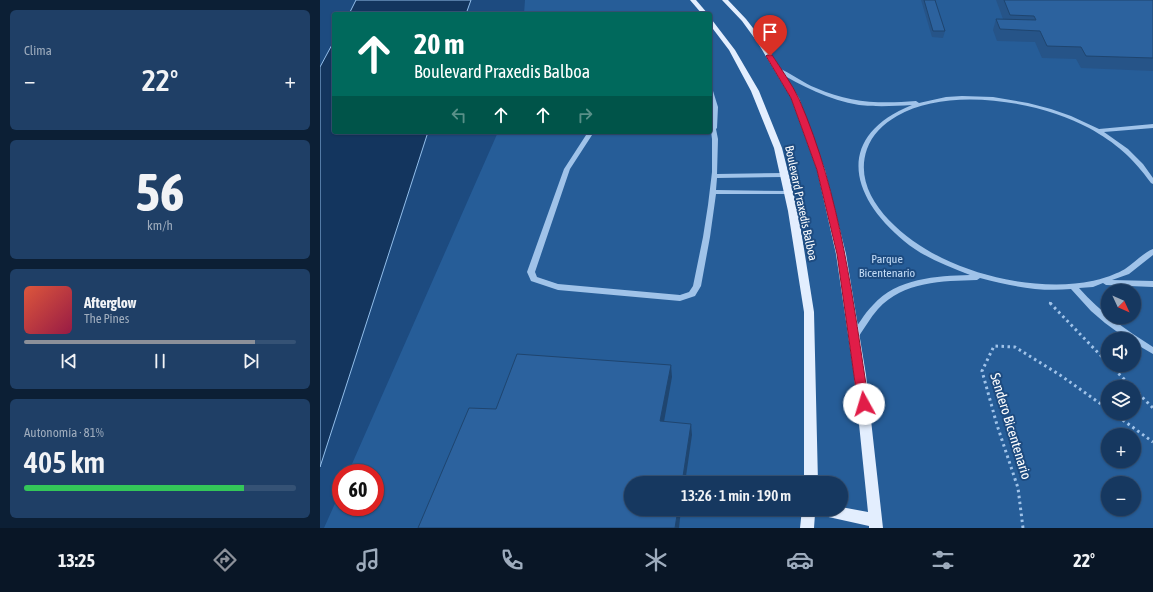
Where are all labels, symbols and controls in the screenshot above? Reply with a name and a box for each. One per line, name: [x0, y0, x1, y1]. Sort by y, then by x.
pin: [753, 15, 787, 56]
icon: arrive: [759, 21, 781, 43]
icon: ahead: [348, 28, 400, 80]
text: 20 m: [414, 28, 464, 60]
text: Clima: [24, 43, 52, 58]
text: Boulevard Praxedis Balboa: [414, 61, 590, 82]
text: 22°: [142, 63, 178, 97]
text: −: [24, 67, 35, 93]
text: +: [285, 67, 296, 93]
icon: left: [448, 104, 470, 126]
icon: ahead: [490, 104, 512, 126]
icon: ahead: [532, 104, 554, 126]
icon: right: [574, 104, 596, 126]
street label: Boulevard Praxedis Balboa: [782, 144, 820, 262]
text: 56: [136, 162, 184, 222]
text: km/h: [147, 218, 173, 233]
park label: Parque Bicentenario: [859, 252, 915, 280]
north arrow: [1101, 284, 1141, 324]
map controls: [1101, 284, 1141, 516]
text: Afterglow: [84, 294, 137, 311]
text: The Pines: [84, 311, 129, 326]
button: sound: [1101, 332, 1141, 372]
icon: previous: [58, 350, 80, 372]
icon: pause: [149, 350, 171, 372]
icon: next: [240, 350, 262, 372]
street label: Sendero Bicentenario: [987, 371, 1035, 481]
button: layers: [1101, 380, 1141, 420]
position arrow: [843, 383, 885, 425]
text: Autonomía · 81%: [24, 425, 104, 440]
button: +: [1101, 428, 1141, 468]
text: 405 km: [24, 445, 105, 479]
speed limit sign: 60: [332, 464, 384, 516]
button: −: [1101, 476, 1141, 516]
text: 13:26 · 1 min · 190 m: [681, 487, 791, 504]
icon: directions: [211, 546, 239, 574]
icon: music: [354, 546, 382, 574]
icon: phone: [498, 546, 526, 574]
icon: climate: [642, 546, 670, 574]
icon: car: [786, 546, 814, 574]
icon: filters: [929, 546, 957, 574]
text: 13:25: [58, 550, 95, 571]
text: 22°: [1073, 550, 1095, 571]

